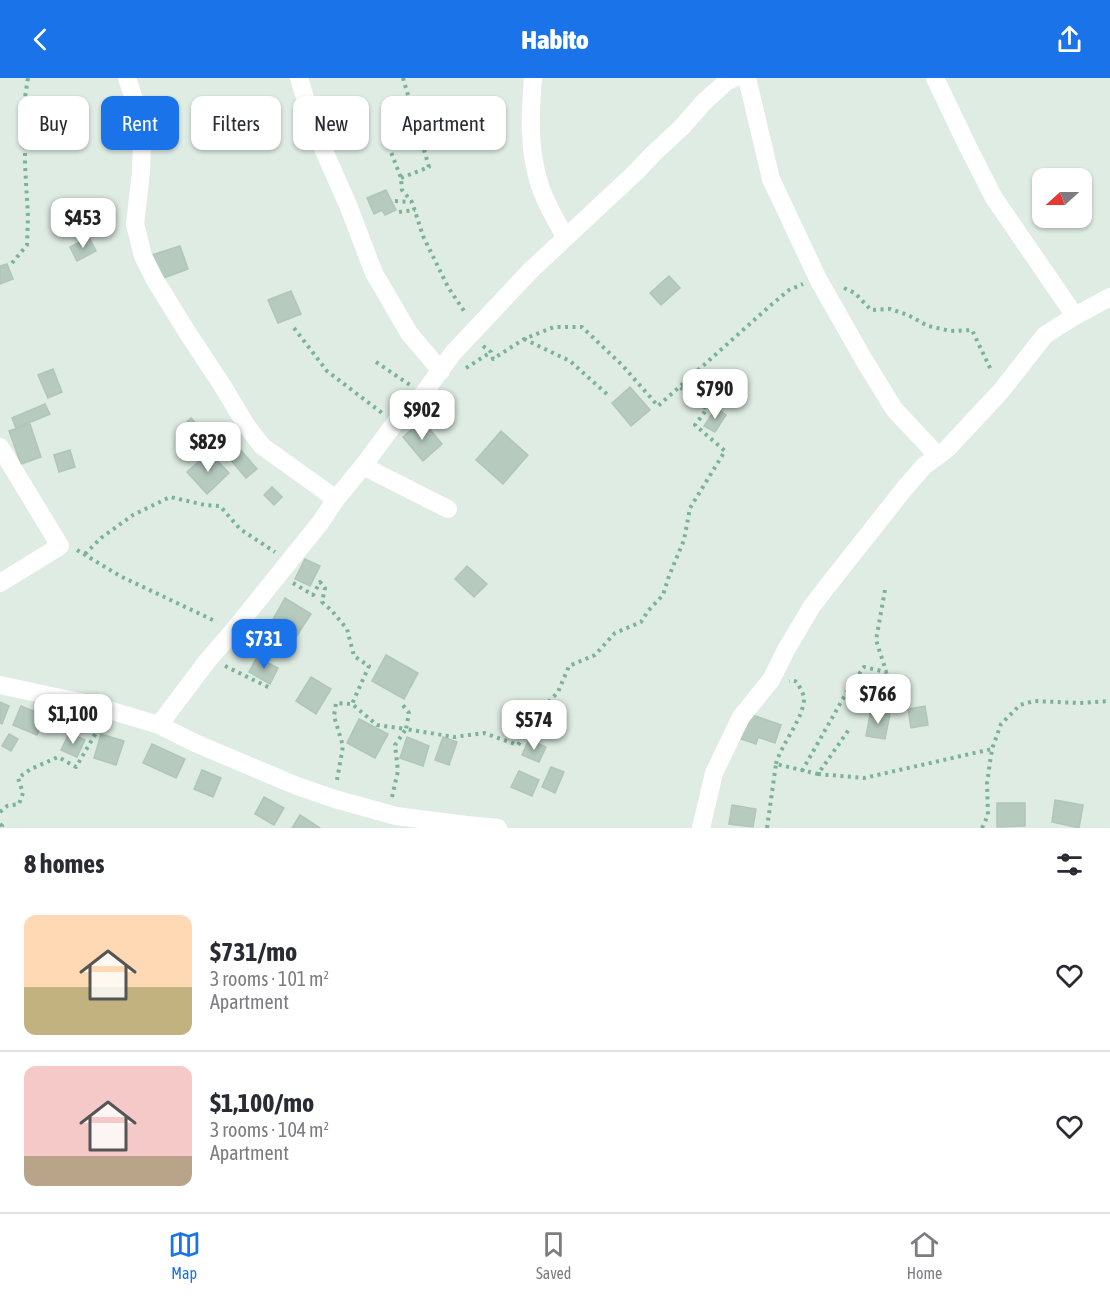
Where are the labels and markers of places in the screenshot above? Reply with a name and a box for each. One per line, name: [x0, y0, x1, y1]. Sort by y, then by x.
pin: $453: [47, 198, 119, 249]
pin: $790: [679, 369, 751, 420]
pin: $902: [386, 390, 458, 441]
pin: $829: [172, 422, 244, 473]
pin: $731: [228, 619, 300, 670]
pin: $766: [842, 674, 914, 725]
pin: $1,100: [24, 694, 122, 745]
pin: $574: [498, 700, 570, 751]

